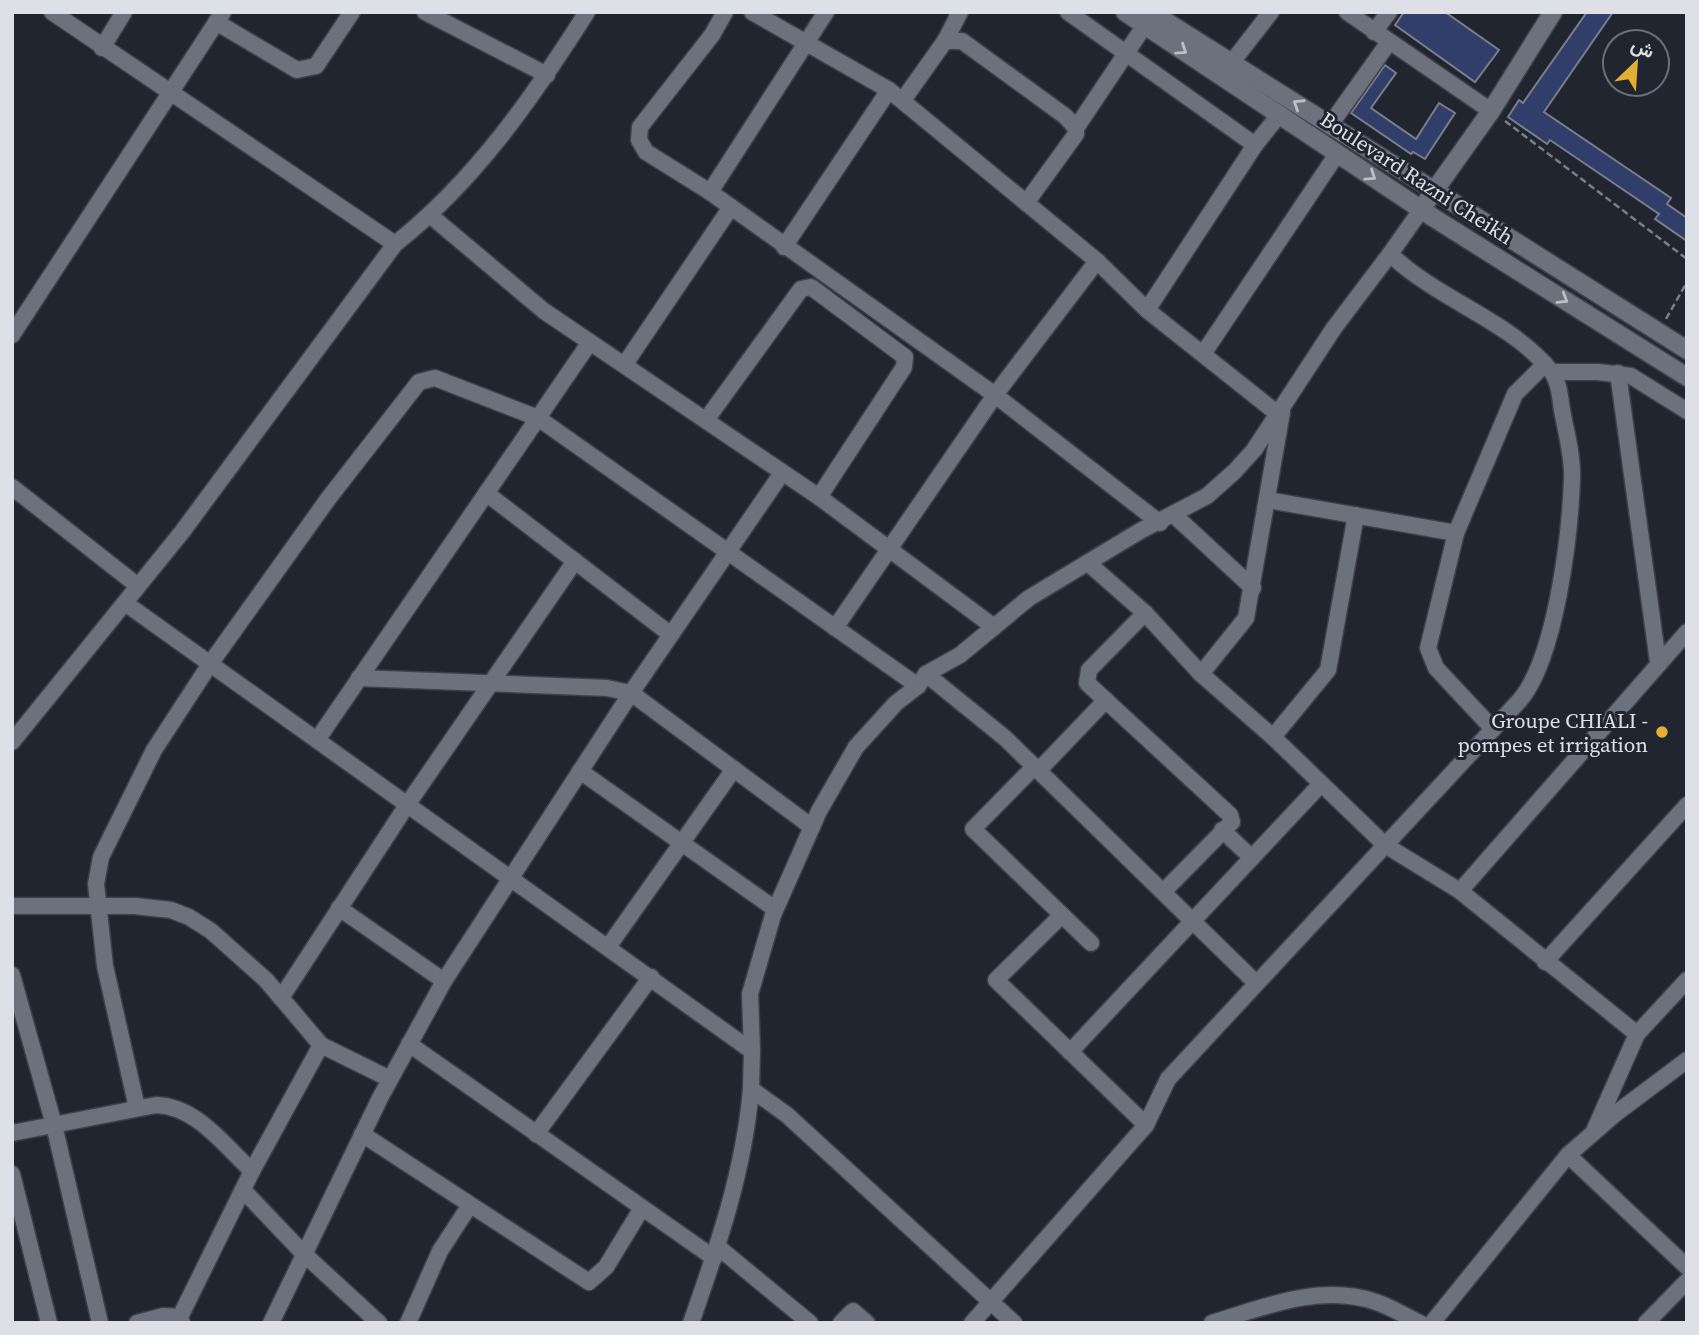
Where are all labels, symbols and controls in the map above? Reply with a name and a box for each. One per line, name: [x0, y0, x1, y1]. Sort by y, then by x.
north arrow: [1601, 28, 1671, 98]
text: ش: [1627, 31, 1659, 64]
one-way arrow: [1174, 42, 1187, 54]
one-way arrow: [1293, 100, 1306, 113]
street label: Boulevard Razni Cheikh: [1315, 105, 1519, 251]
one-way arrow: [1364, 168, 1377, 181]
one-way arrow: [1556, 290, 1569, 303]
place label: Groupe CHIALI - pompes et irrigation: [1457, 706, 1648, 759]
marker: Groupe CHIALI - pompes et irrigation: [1654, 724, 1670, 740]

